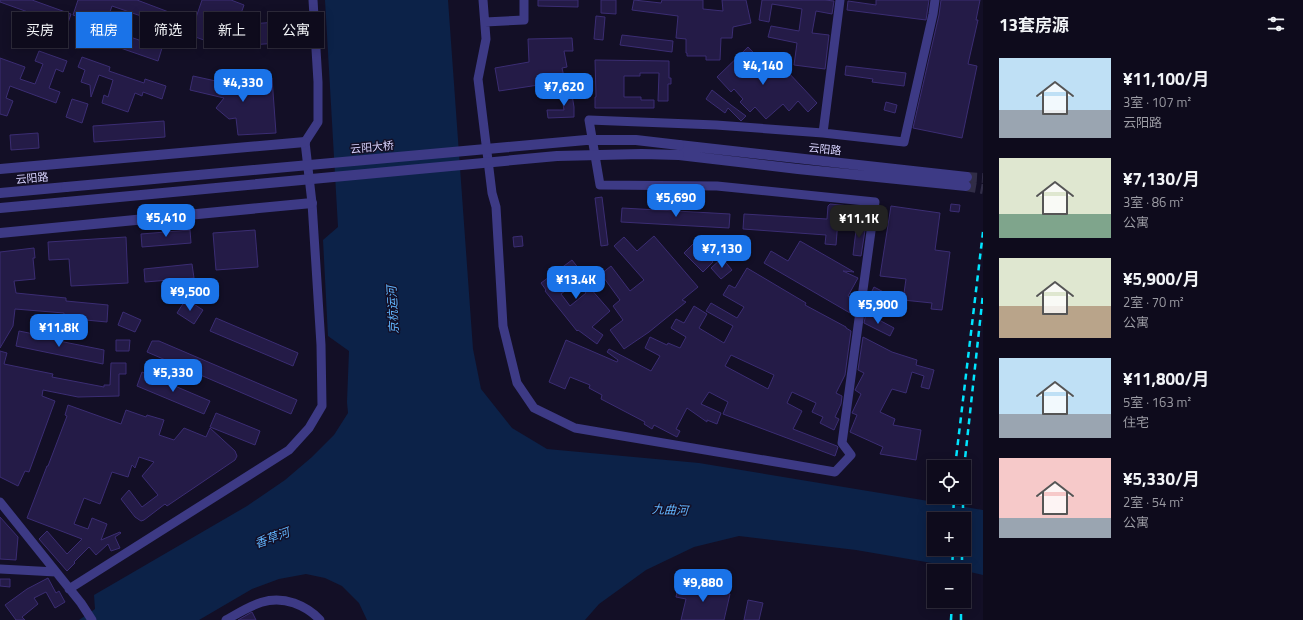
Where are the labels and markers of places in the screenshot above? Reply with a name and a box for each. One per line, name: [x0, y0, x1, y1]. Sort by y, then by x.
pin: ¥4,140: [730, 52, 796, 86]
pin: ¥4,330: [210, 69, 276, 103]
pin: ¥7,620: [531, 73, 597, 107]
pin: ¥5,690: [643, 184, 709, 218]
pin: ¥5,410: [133, 204, 199, 238]
pin: ¥11.1K: [826, 205, 892, 239]
pin: ¥7,130: [689, 235, 755, 269]
pin: ¥13.4K: [543, 266, 609, 300]
pin: ¥9,500: [157, 278, 223, 312]
pin: ¥5,900: [845, 291, 911, 325]
pin: ¥11.8K: [26, 314, 92, 348]
pin: ¥5,330: [140, 359, 206, 393]
pin: ¥9,880: [670, 569, 736, 603]

